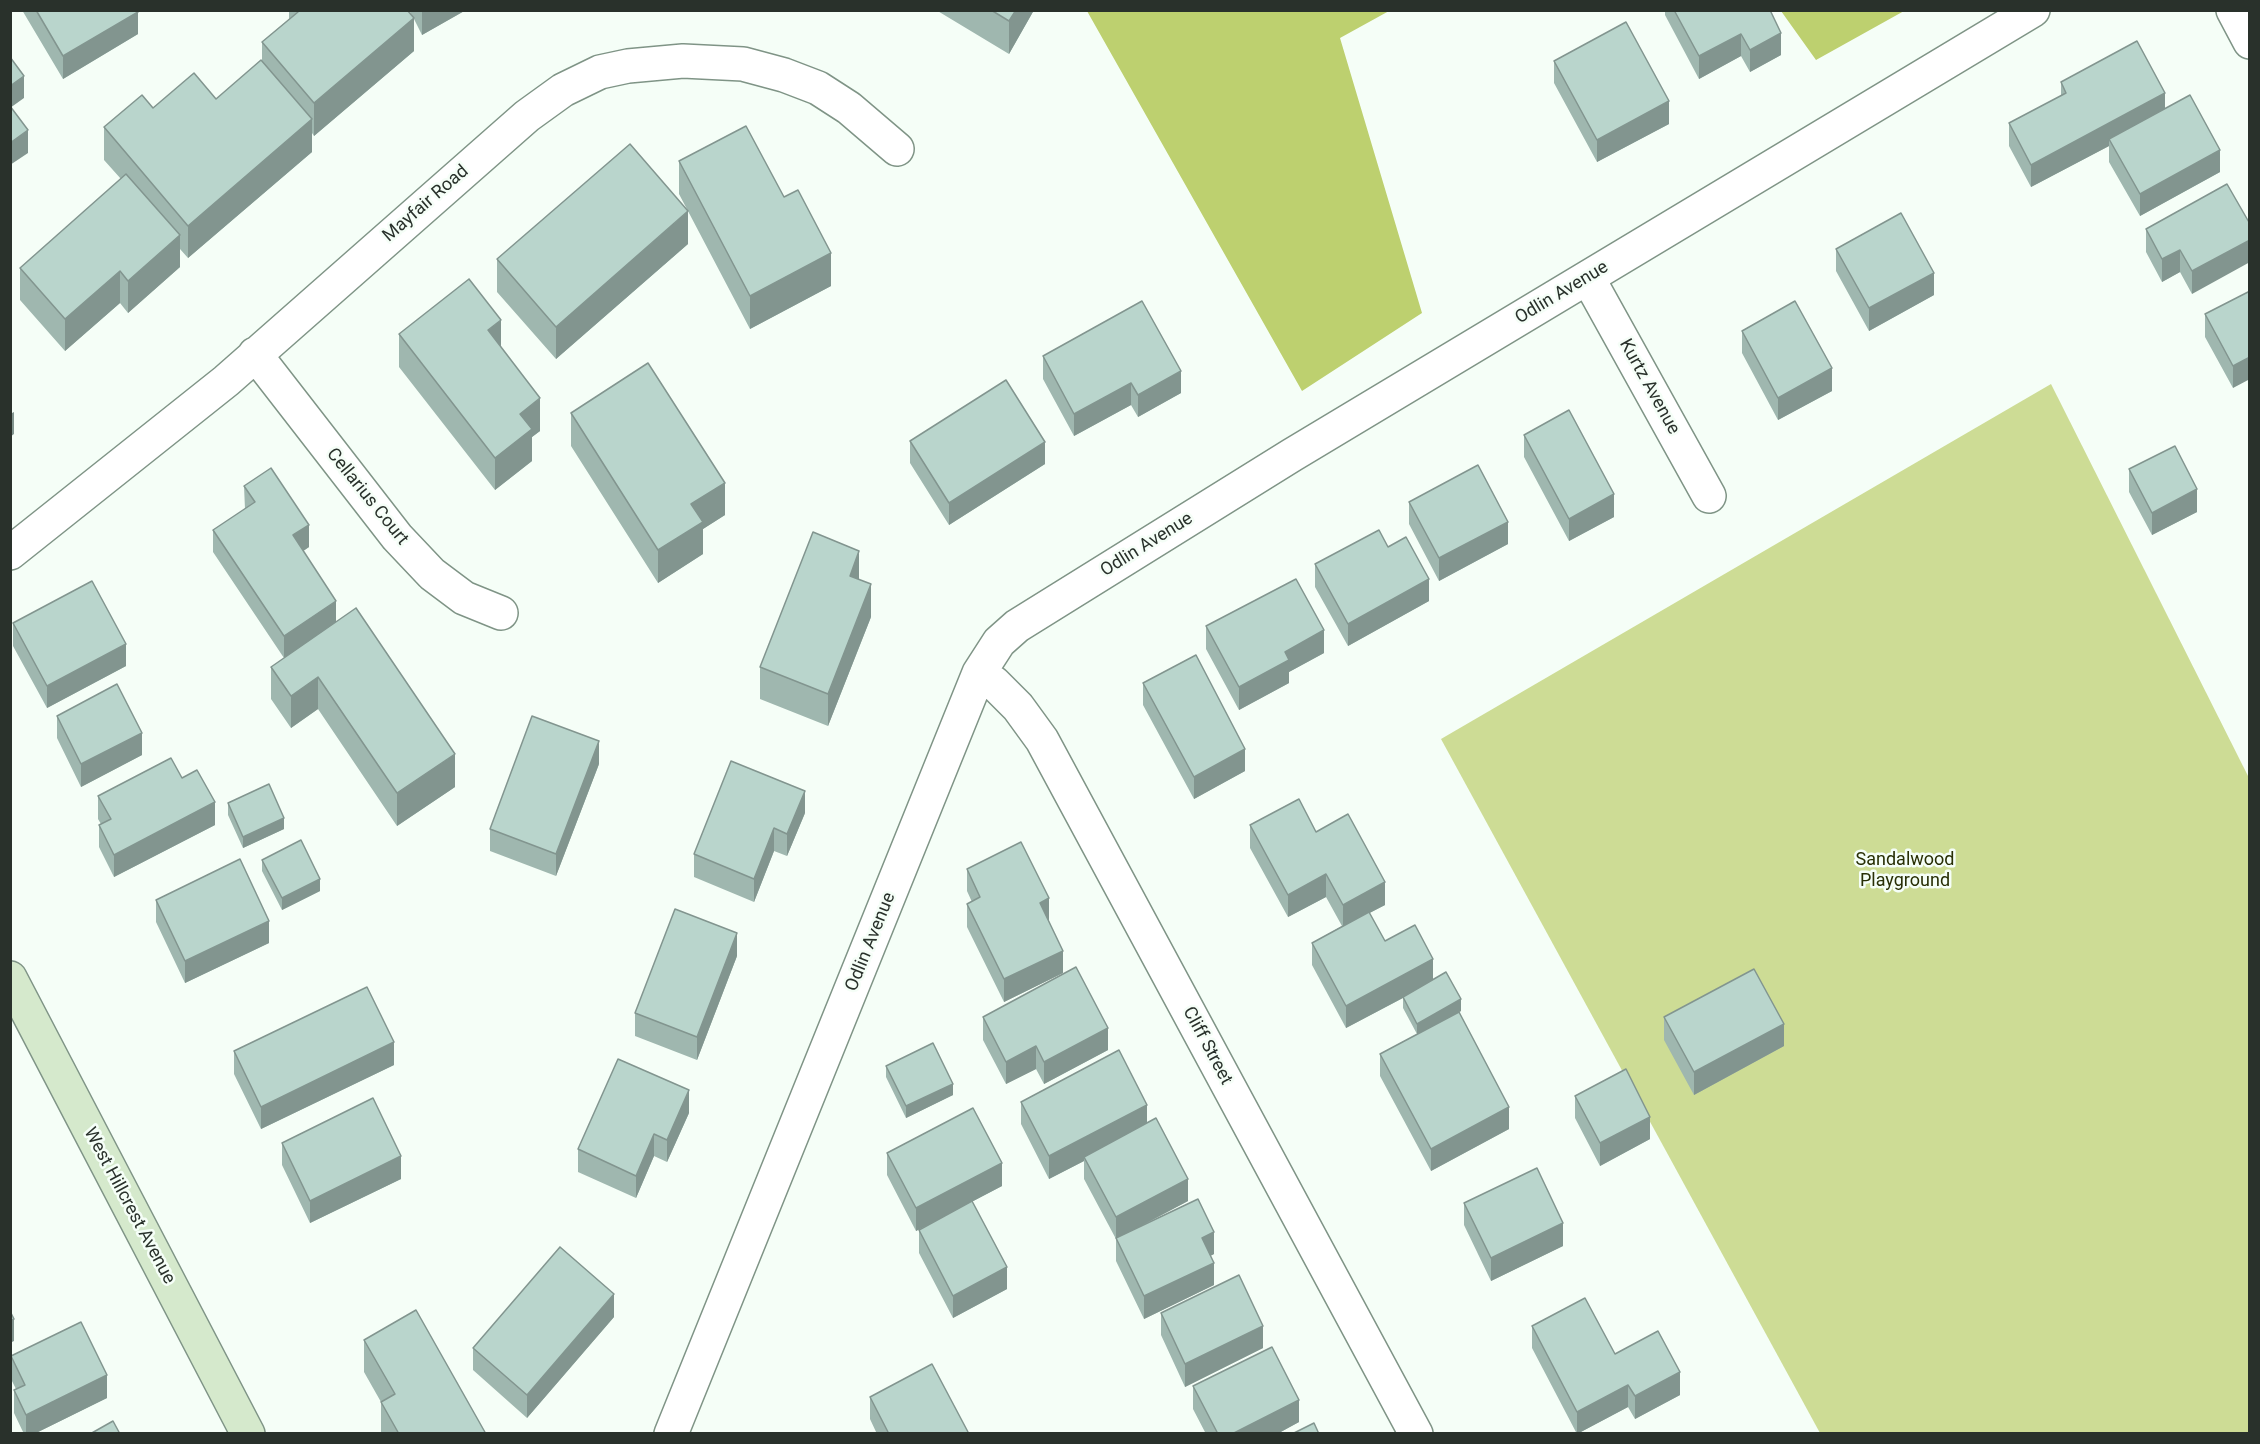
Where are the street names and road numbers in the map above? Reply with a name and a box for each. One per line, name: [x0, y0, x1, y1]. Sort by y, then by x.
street label: Mayfair Road: [379, 161, 473, 247]
street label: Odlin Avenue: [1512, 257, 1612, 329]
street label: Kurtz Avenue: [1614, 336, 1684, 438]
street label: Cellarius Court: [321, 444, 413, 550]
street label: Odlin Avenue: [1097, 508, 1197, 582]
street label: Odlin Avenue: [841, 889, 901, 995]
street label: Cliff Street: [1178, 1003, 1236, 1089]
street label: West Hillcrest Avenue: [79, 1124, 179, 1288]

